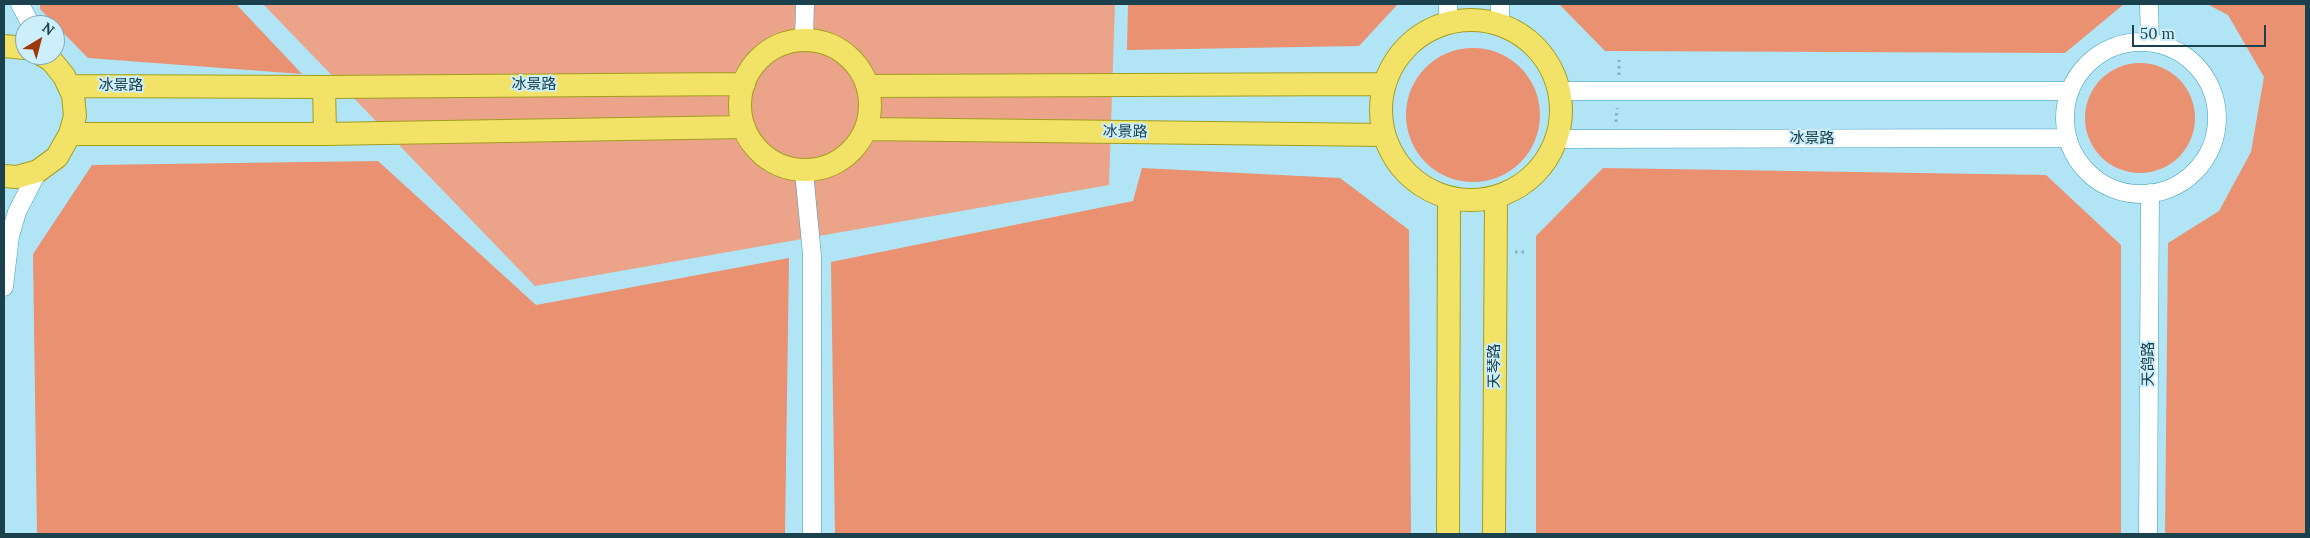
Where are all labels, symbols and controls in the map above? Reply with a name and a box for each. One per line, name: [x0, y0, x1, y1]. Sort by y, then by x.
north arrow: [15, 15, 65, 65]
scale bar: [2135, 15, 2269, 47]
text: N: [39, 18, 58, 39]
text: 50 m: [2140, 24, 2175, 43]
street label: 冰景路: [512, 76, 556, 94]
street label: 冰景路: [99, 77, 143, 95]
street label: 冰景路: [1102, 123, 1148, 141]
street label: 冰景路: [1790, 130, 1834, 148]
street label: 天鸽路: [2140, 342, 2158, 386]
street label: 天琴路: [1486, 344, 1504, 388]

